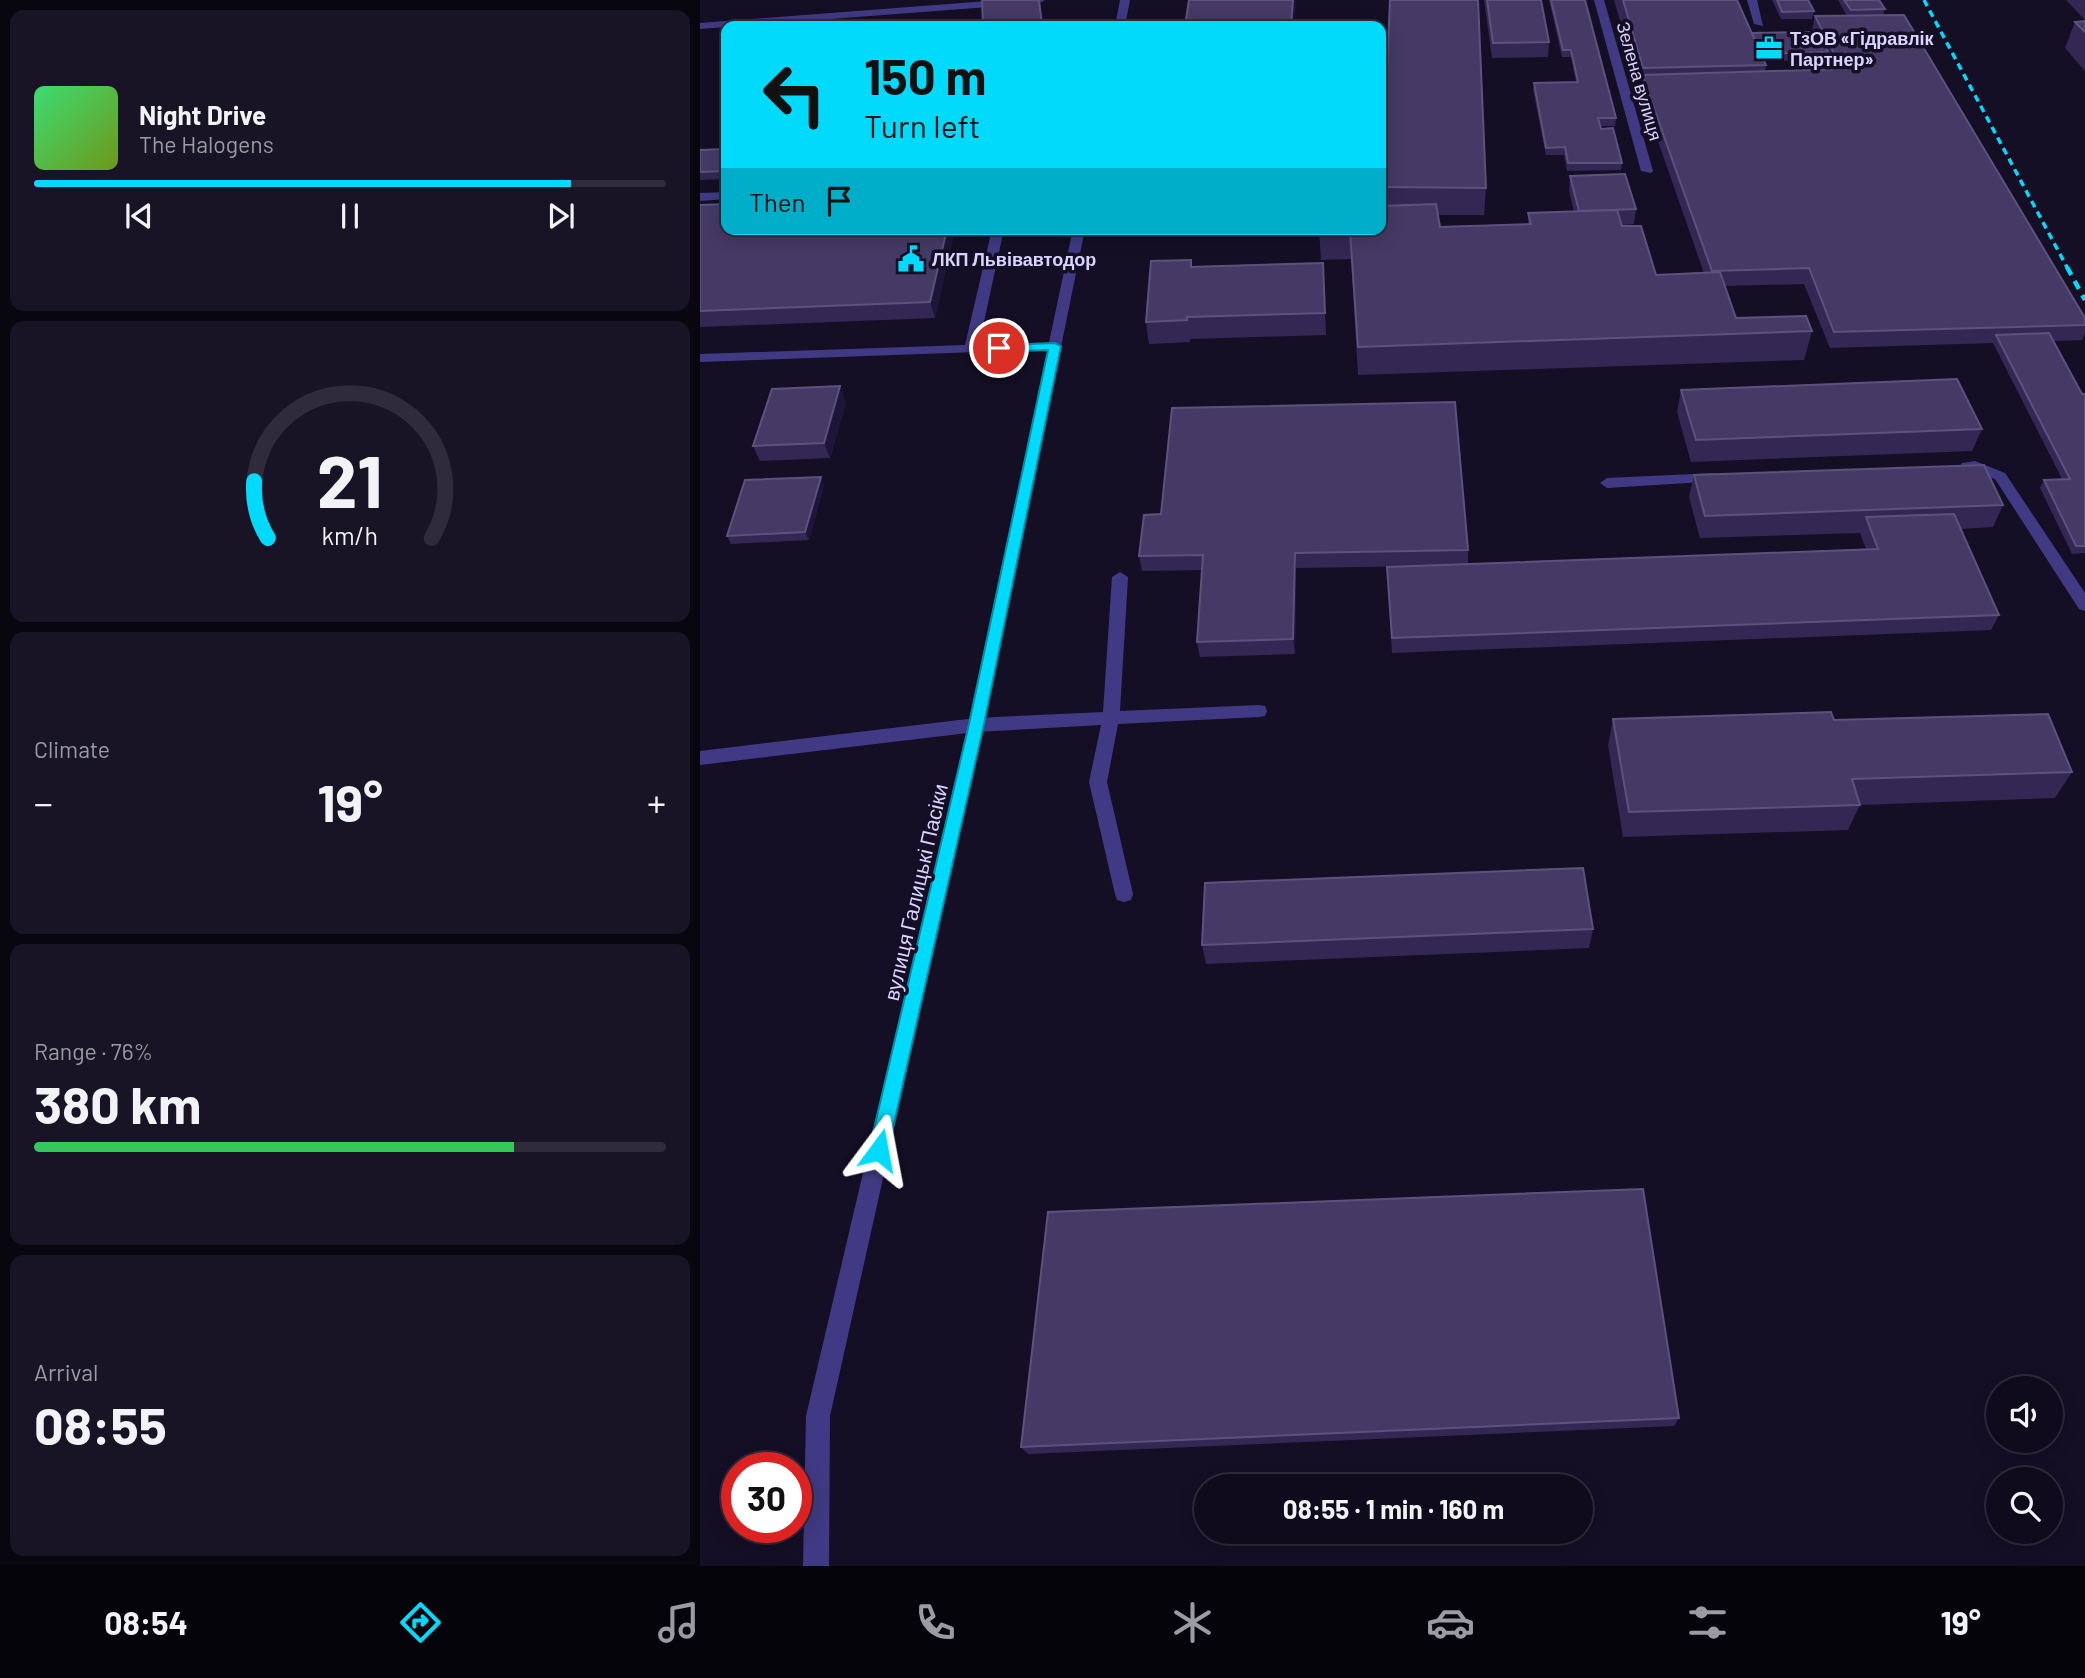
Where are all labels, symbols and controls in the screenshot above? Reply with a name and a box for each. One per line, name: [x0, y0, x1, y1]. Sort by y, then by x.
street label: Зелена вулиця: [1613, 19, 1667, 143]
place label: ТзОВ «Гідравлік Партнер»: [1790, 27, 1935, 70]
office icon: ТзОВ «Гідравлік Партнер»: [1754, 33, 1784, 63]
text: 150 m: [864, 46, 986, 105]
icon: left: [749, 49, 840, 140]
text: Night Drive: [139, 99, 266, 130]
text: Turn left: [864, 106, 981, 144]
text: The Halogens: [139, 130, 274, 158]
icon: arrive: [820, 182, 858, 220]
text: Then: [749, 186, 806, 217]
icon: previous: [120, 197, 158, 235]
icon: pause: [331, 197, 369, 235]
icon: next: [542, 197, 580, 235]
public building icon: ЛКП Львівавтодор: [896, 244, 926, 274]
place label: ЛКП Львівавтодор: [932, 248, 1096, 270]
pin: [969, 318, 1029, 378]
icon: arrive: [980, 329, 1018, 367]
text: 21: [317, 435, 383, 523]
text: km/h: [322, 520, 378, 550]
text: Climate: [34, 735, 110, 763]
text: 19°: [317, 770, 383, 832]
text: −: [34, 779, 53, 825]
text: +: [647, 779, 666, 825]
street label: вулиця Галицькі Пасіки: [878, 781, 952, 1003]
text: Range · 76%: [34, 1037, 153, 1065]
text: 380 km: [34, 1072, 201, 1134]
position arrow: [842, 1113, 916, 1187]
text: Arrival: [34, 1358, 98, 1386]
map controls: [1986, 1376, 2063, 1544]
button: sound: [1986, 1376, 2063, 1453]
text: 08:55: [34, 1393, 167, 1455]
speed limit sign: 30: [721, 1452, 812, 1543]
button: search: [1986, 1467, 2063, 1544]
text: 08:55 · 1 min · 160 m: [1283, 1493, 1504, 1524]
icon: directions: [396, 1598, 445, 1647]
icon: music: [654, 1598, 703, 1647]
icon: phone: [911, 1598, 960, 1647]
icon: climate: [1168, 1598, 1217, 1647]
icon: car: [1426, 1598, 1475, 1647]
icon: filters: [1683, 1598, 1732, 1647]
text: 08:54: [104, 1603, 188, 1641]
text: 19°: [1940, 1603, 1981, 1641]

